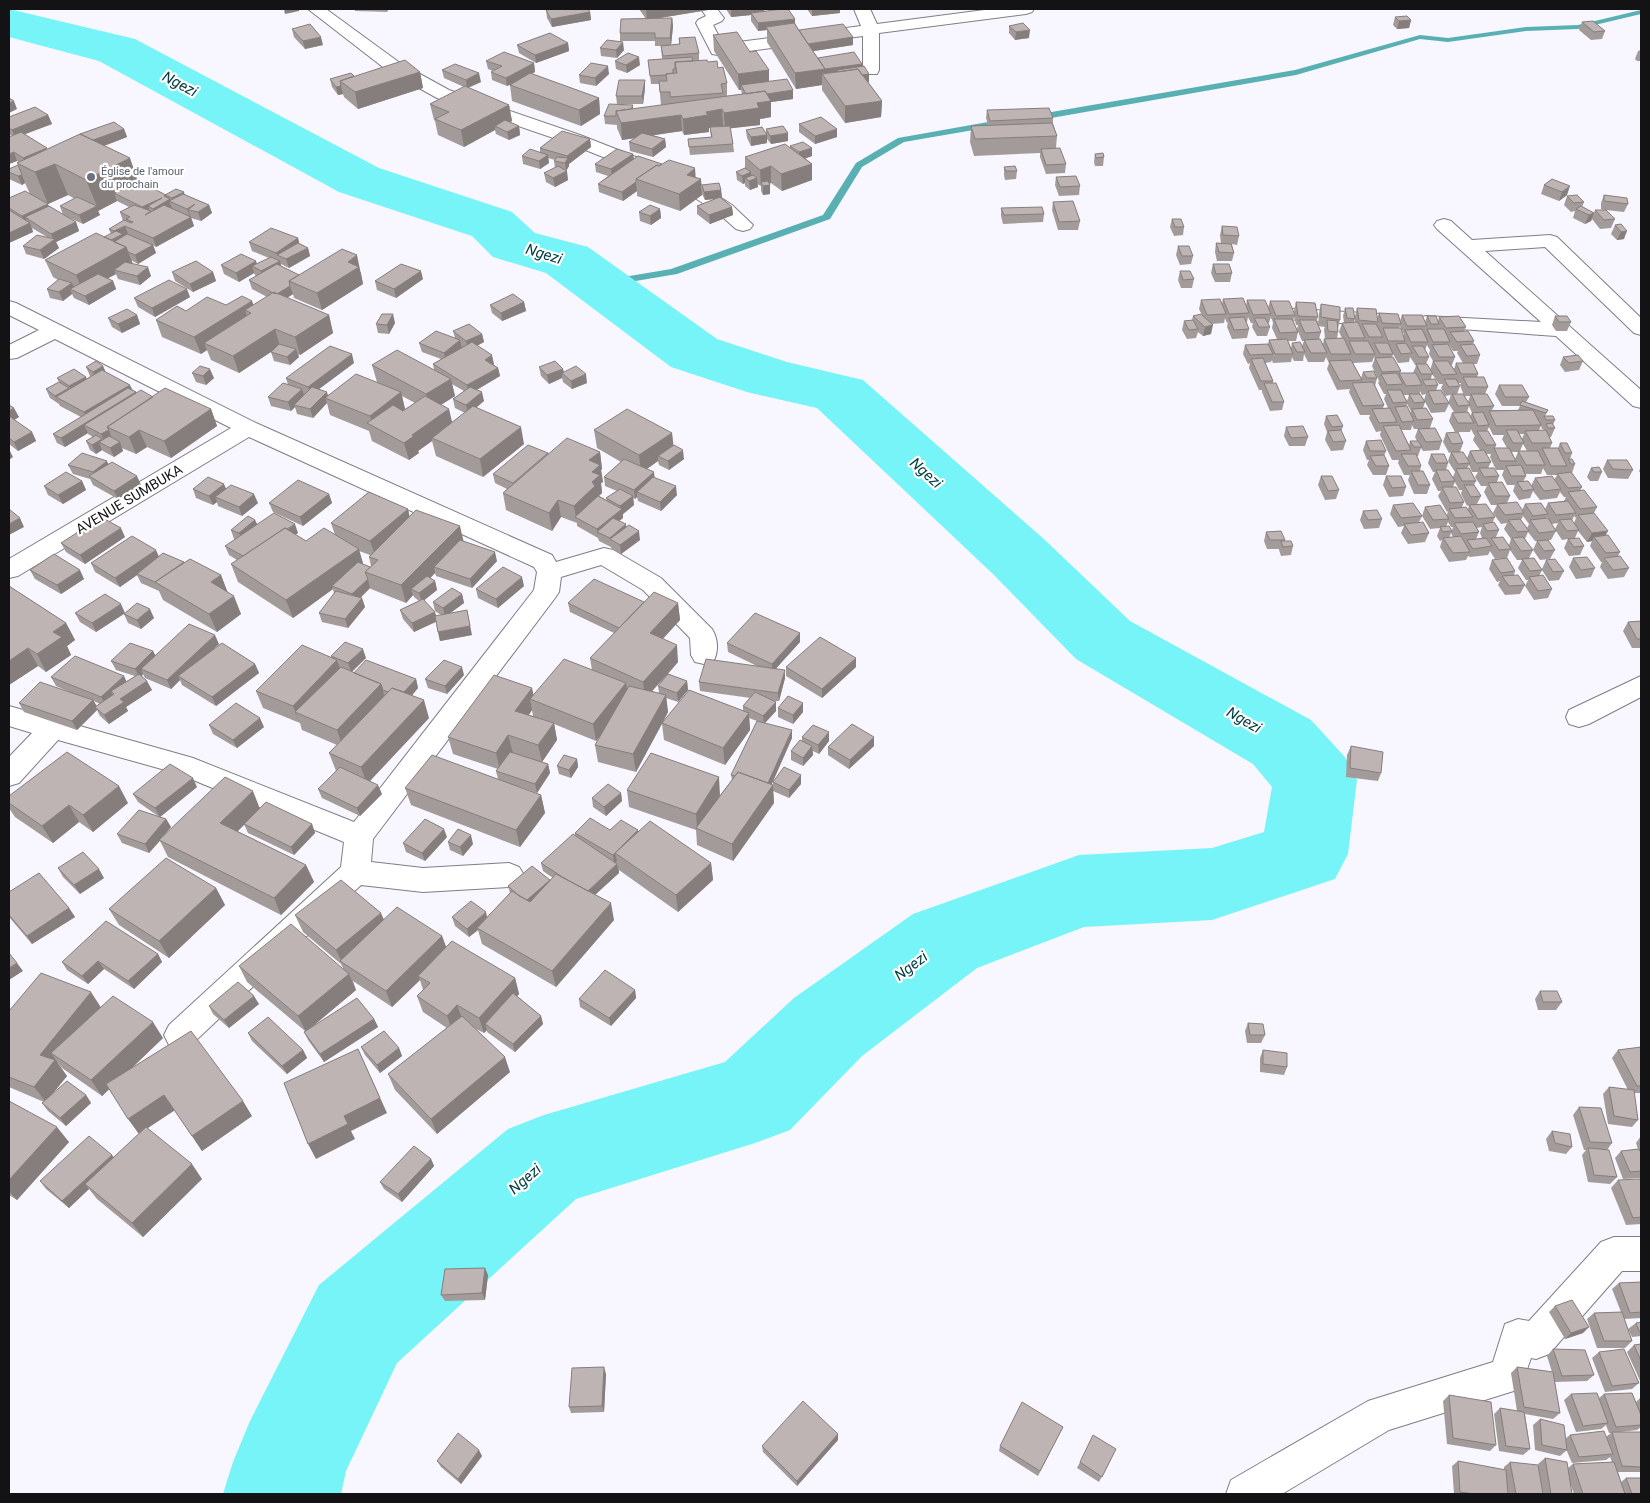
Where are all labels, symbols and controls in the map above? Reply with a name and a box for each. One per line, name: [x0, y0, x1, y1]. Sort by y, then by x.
water label: Ngezi: [159, 67, 201, 101]
place label: Église de l'amour du prochain: [101, 165, 184, 191]
marker: Église de l'amour du prochain: [85, 171, 97, 183]
water label: Ngezi: [524, 240, 565, 268]
water label: Ngezi: [906, 454, 946, 492]
street label: AVENUE SUMBUKA: [73, 461, 185, 537]
water label: Ngezi: [1223, 703, 1265, 737]
water label: Ngezi: [891, 947, 932, 984]
water label: Ngezi: [505, 1160, 545, 1198]

